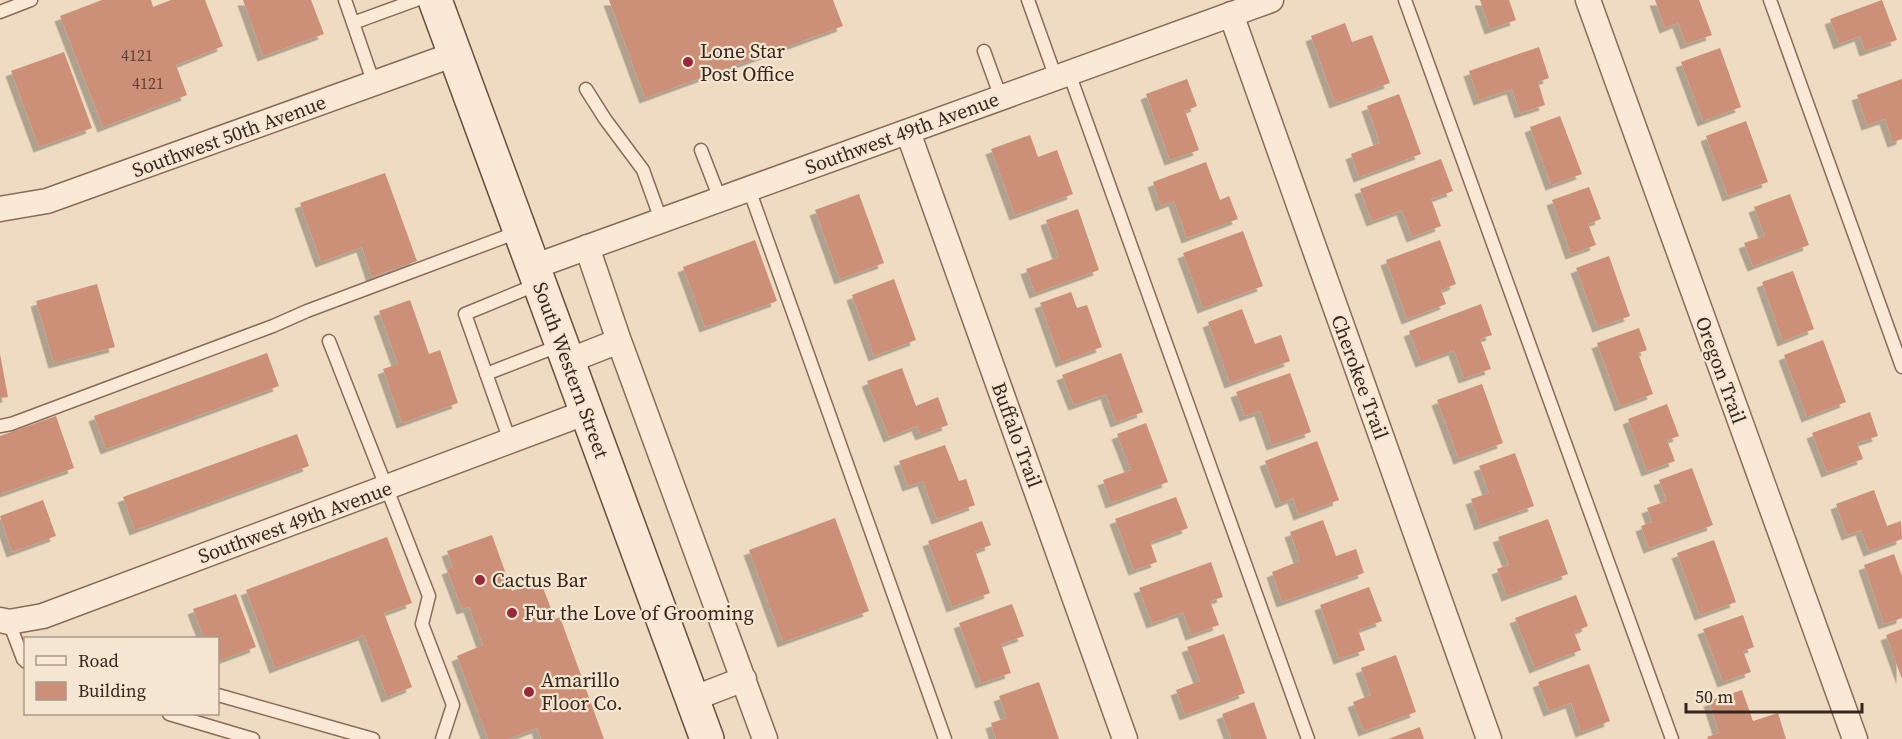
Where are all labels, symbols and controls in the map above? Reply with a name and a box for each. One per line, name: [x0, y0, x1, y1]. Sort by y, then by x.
place label: Lone Star Post Office: [700, 37, 795, 88]
house number: 4121: [121, 44, 153, 66]
marker: Lone Star Post Office: [681, 55, 695, 69]
house number: 4121: [132, 72, 164, 94]
street label: Southwest 49th Avenue: [801, 85, 1003, 181]
street label: Southwest 50th Avenue: [128, 88, 330, 184]
street label: South Western Street: [526, 278, 616, 462]
street label: Cherokee Trail: [1324, 311, 1396, 443]
street label: Oregon Trail: [1689, 313, 1753, 427]
street label: Buffalo Trail: [985, 378, 1049, 492]
street label: Southwest 49th Avenue: [194, 474, 396, 570]
place label: Cactus Bar: [492, 566, 588, 594]
marker: Cactus Bar: [473, 573, 487, 587]
place label: Fur the Love of Grooming: [524, 599, 754, 627]
marker: Fur the Love of Grooming: [505, 606, 519, 620]
legend: [24, 637, 219, 715]
text: Road: [78, 648, 119, 673]
place label: Amarillo Floor Co.: [541, 666, 623, 717]
scale bar: [1686, 676, 1862, 714]
text: Building: [78, 678, 146, 703]
text: 50 m: [1695, 684, 1733, 709]
marker: Amarillo Floor Co.: [522, 685, 536, 699]

